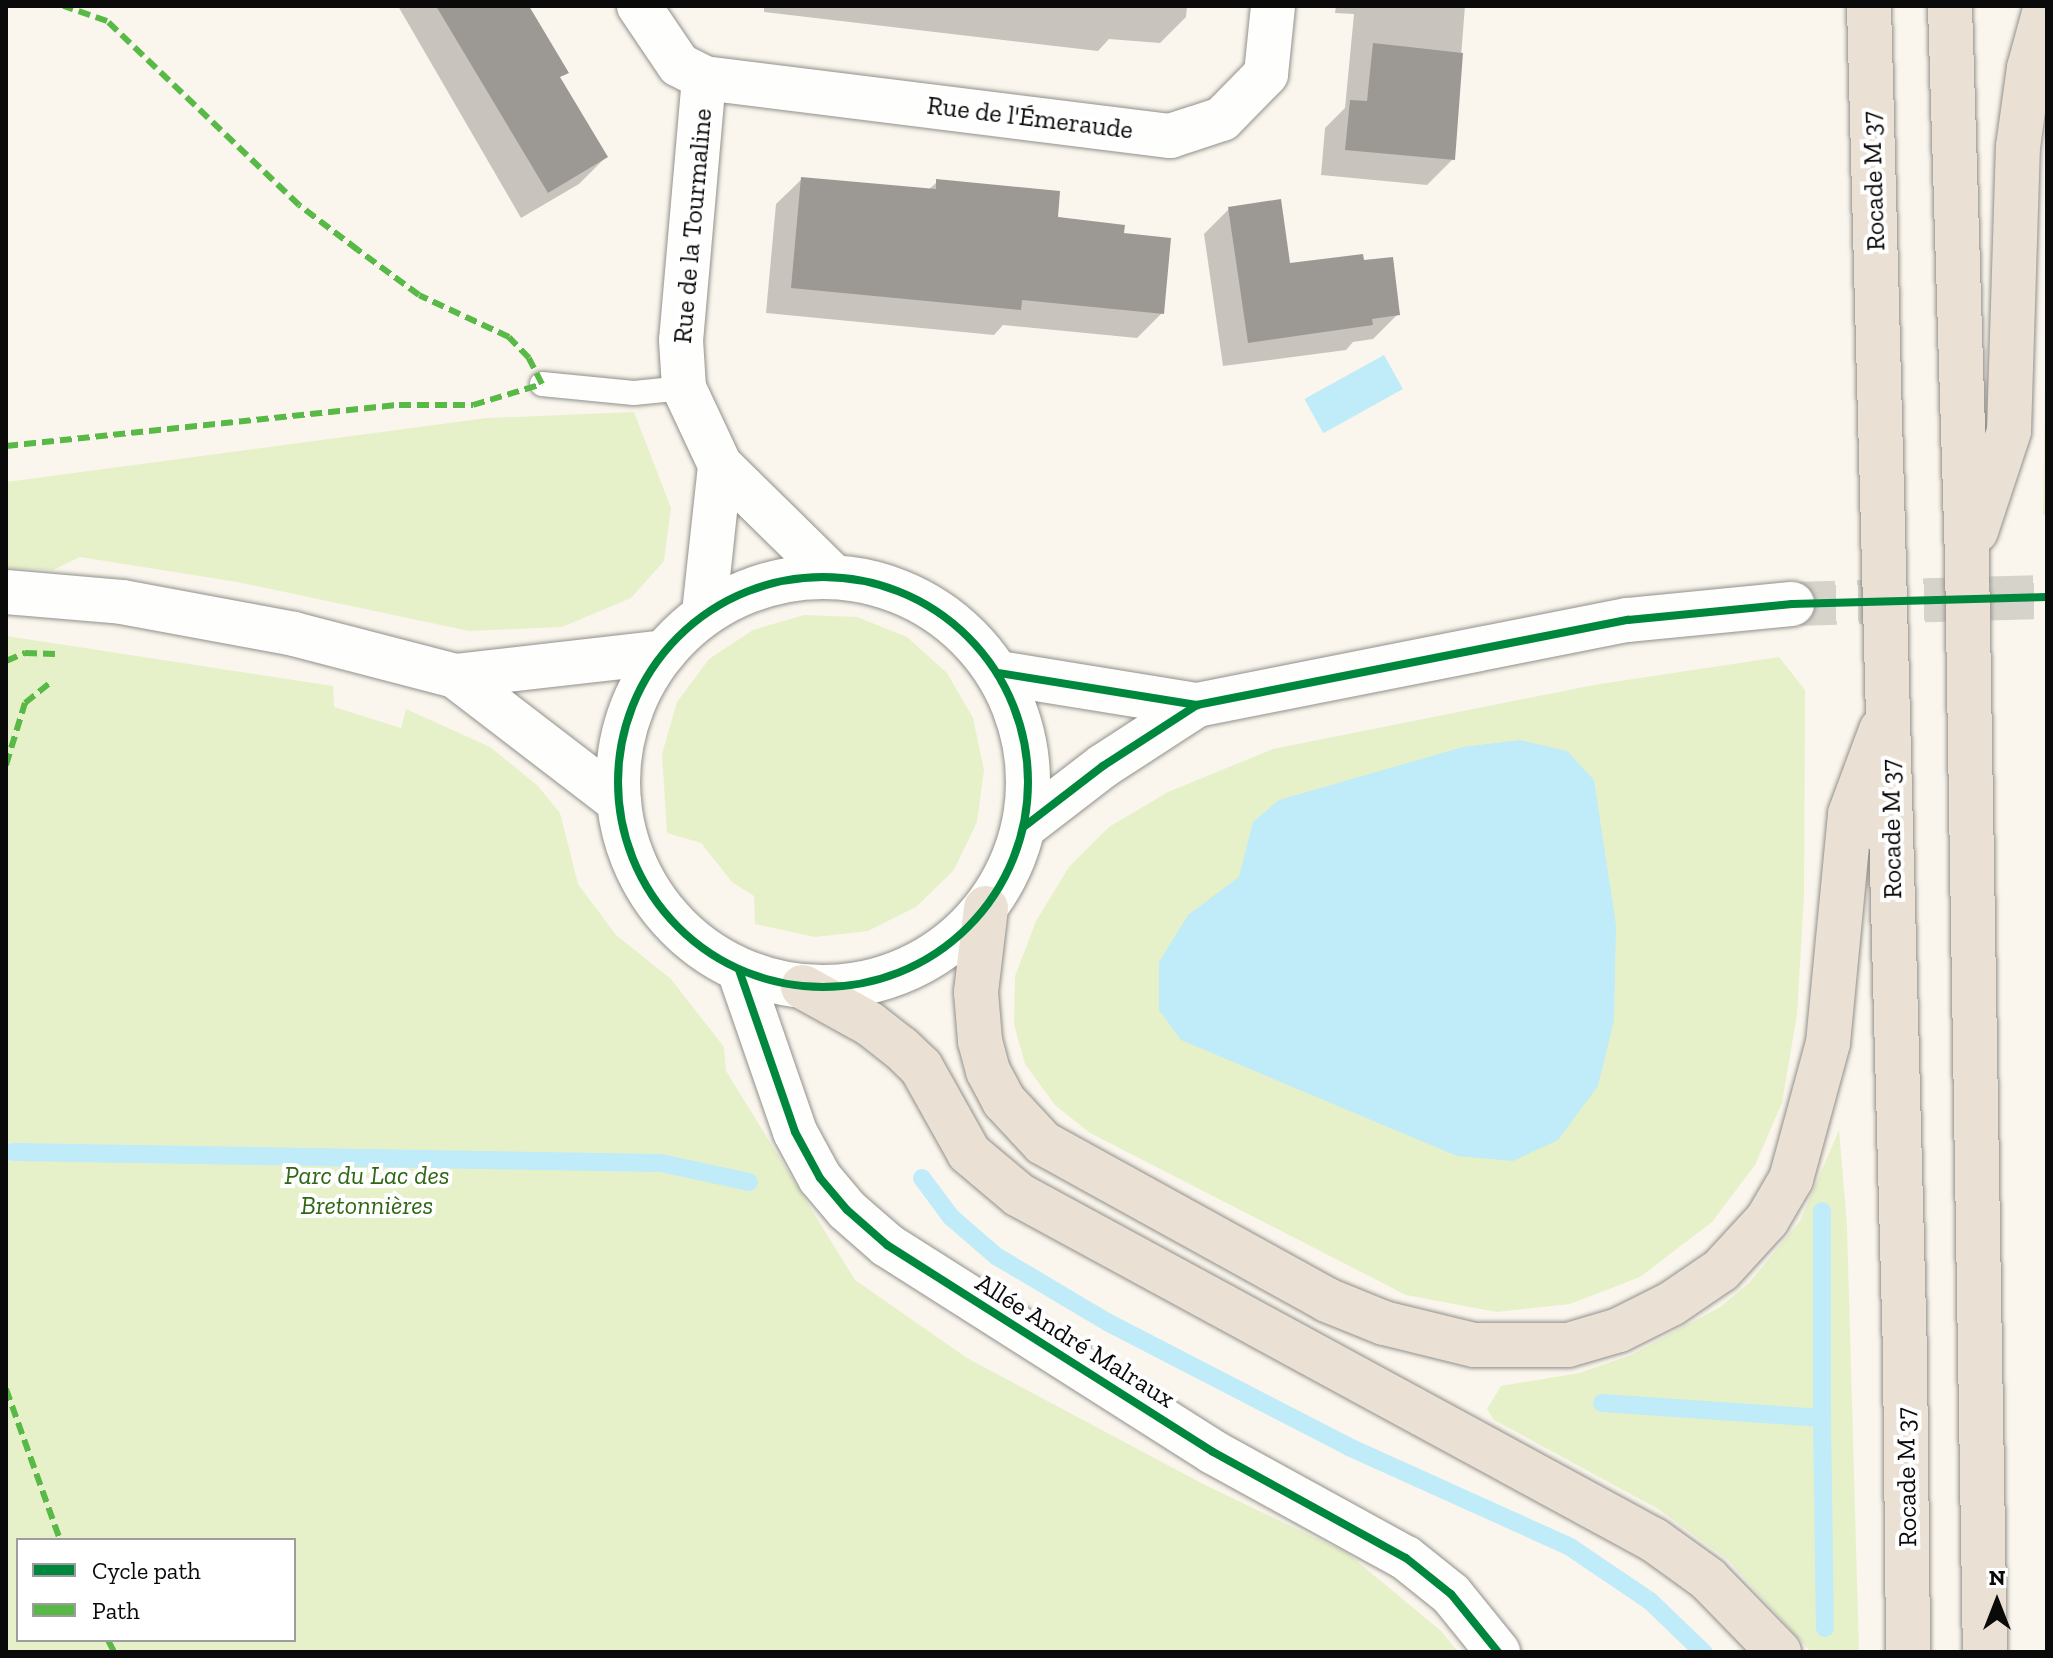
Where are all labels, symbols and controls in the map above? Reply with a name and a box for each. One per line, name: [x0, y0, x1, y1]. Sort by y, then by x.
street label: Rue de l'Émeraude: [925, 90, 1135, 146]
street label: Rue de la Tourmaline: [667, 107, 719, 345]
street label: Rocade M 37: [1856, 111, 1892, 251]
street label: Rocade M 37: [1875, 759, 1909, 899]
park label: Parc du Lac des Bretonnières: [284, 1160, 450, 1222]
street label: Allée André Malraux: [969, 1267, 1181, 1415]
street label: Rocade M 37: [1890, 1407, 1924, 1547]
legend: [16, 1538, 296, 1642]
text: Cycle path: [92, 1556, 201, 1585]
north arrow: [1957, 1562, 2037, 1642]
text: N: [1989, 1564, 2005, 1591]
text: Path: [92, 1596, 140, 1625]

